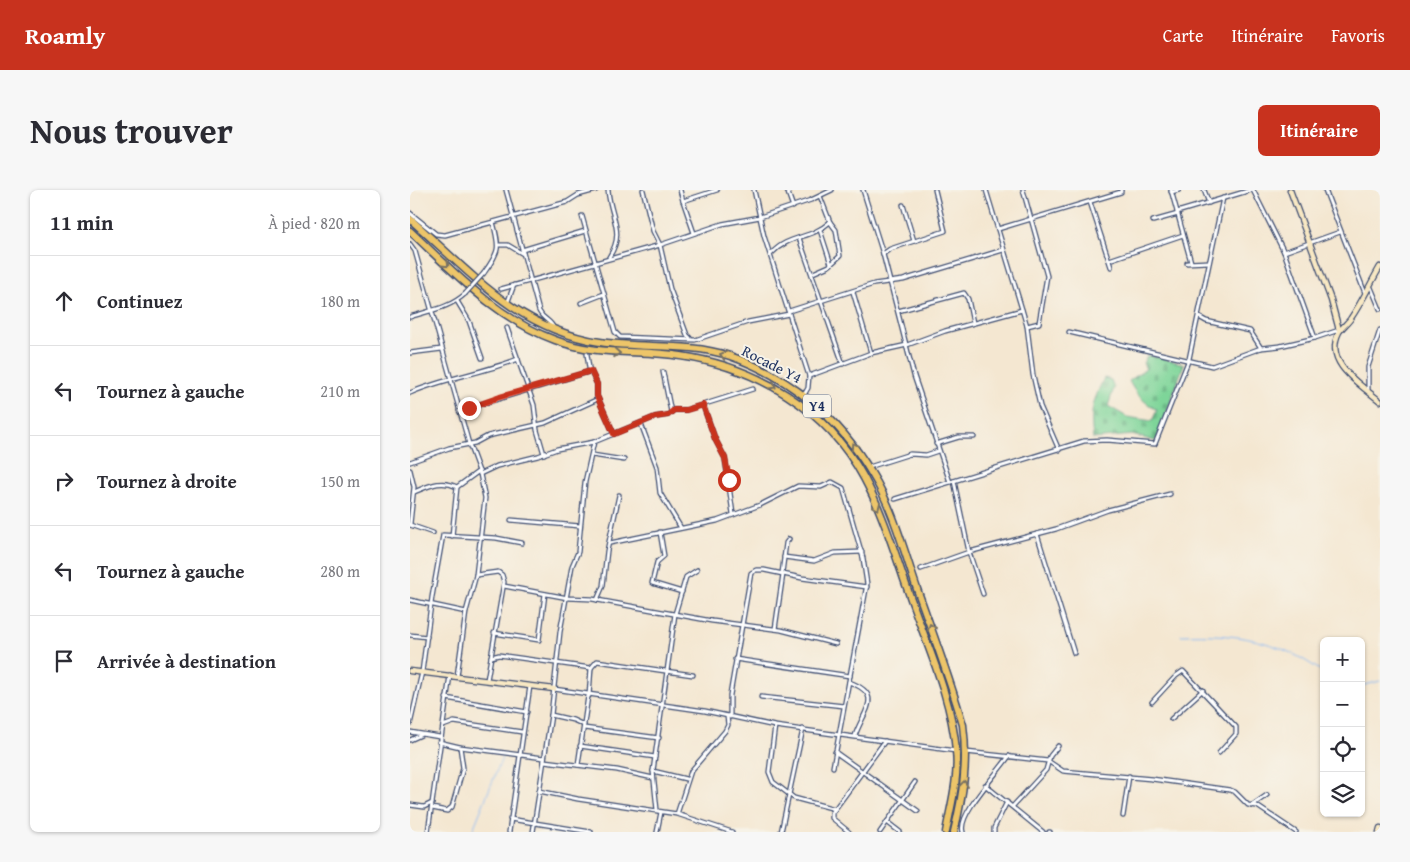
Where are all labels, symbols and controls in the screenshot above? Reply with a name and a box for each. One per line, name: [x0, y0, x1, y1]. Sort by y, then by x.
text: Roamly: [25, 18, 105, 53]
text: Carte: [1163, 22, 1203, 49]
text: Itinéraire: [1231, 22, 1303, 49]
text: Favoris: [1331, 22, 1385, 49]
text: Nous trouver: [30, 105, 233, 156]
button: Itinéraire: [1258, 105, 1380, 156]
text: 11 min: [50, 207, 113, 238]
text: À pied · 820 m: [268, 211, 360, 235]
one-way arrow: [440, 258, 449, 267]
icon: ahead: [50, 287, 78, 315]
text: Continuez: [97, 287, 183, 315]
text: 180 m: [320, 289, 360, 313]
street label: Rocade Y4: [738, 340, 806, 388]
one-way arrow: [613, 347, 621, 358]
one-way arrow: [720, 350, 728, 360]
icon: left: [50, 377, 78, 405]
text: Tournez à gauche: [97, 377, 245, 405]
text: 210 m: [320, 379, 360, 403]
one-way arrow: [768, 380, 777, 390]
road number: Y4: [803, 395, 831, 418]
route end: [458, 397, 481, 420]
one-way arrow: [851, 443, 860, 452]
icon: right: [50, 467, 78, 495]
text: Tournez à droite: [97, 467, 237, 495]
text: 150 m: [320, 469, 360, 493]
route start: [718, 469, 741, 492]
one-way arrow: [871, 502, 882, 511]
icon: left: [50, 557, 78, 585]
text: Tournez à gauche: [97, 557, 245, 585]
text: 280 m: [320, 559, 360, 583]
one-way arrow: [927, 624, 937, 632]
map controls: [1320, 637, 1365, 817]
button: +: [1320, 637, 1365, 682]
icon: arrive: [50, 647, 78, 675]
text: Arrivée à destination: [97, 647, 276, 675]
button: −: [1320, 682, 1365, 727]
button: locate: [1320, 727, 1365, 772]
button: layers: [1320, 772, 1365, 817]
one-way arrow: [958, 780, 969, 788]

